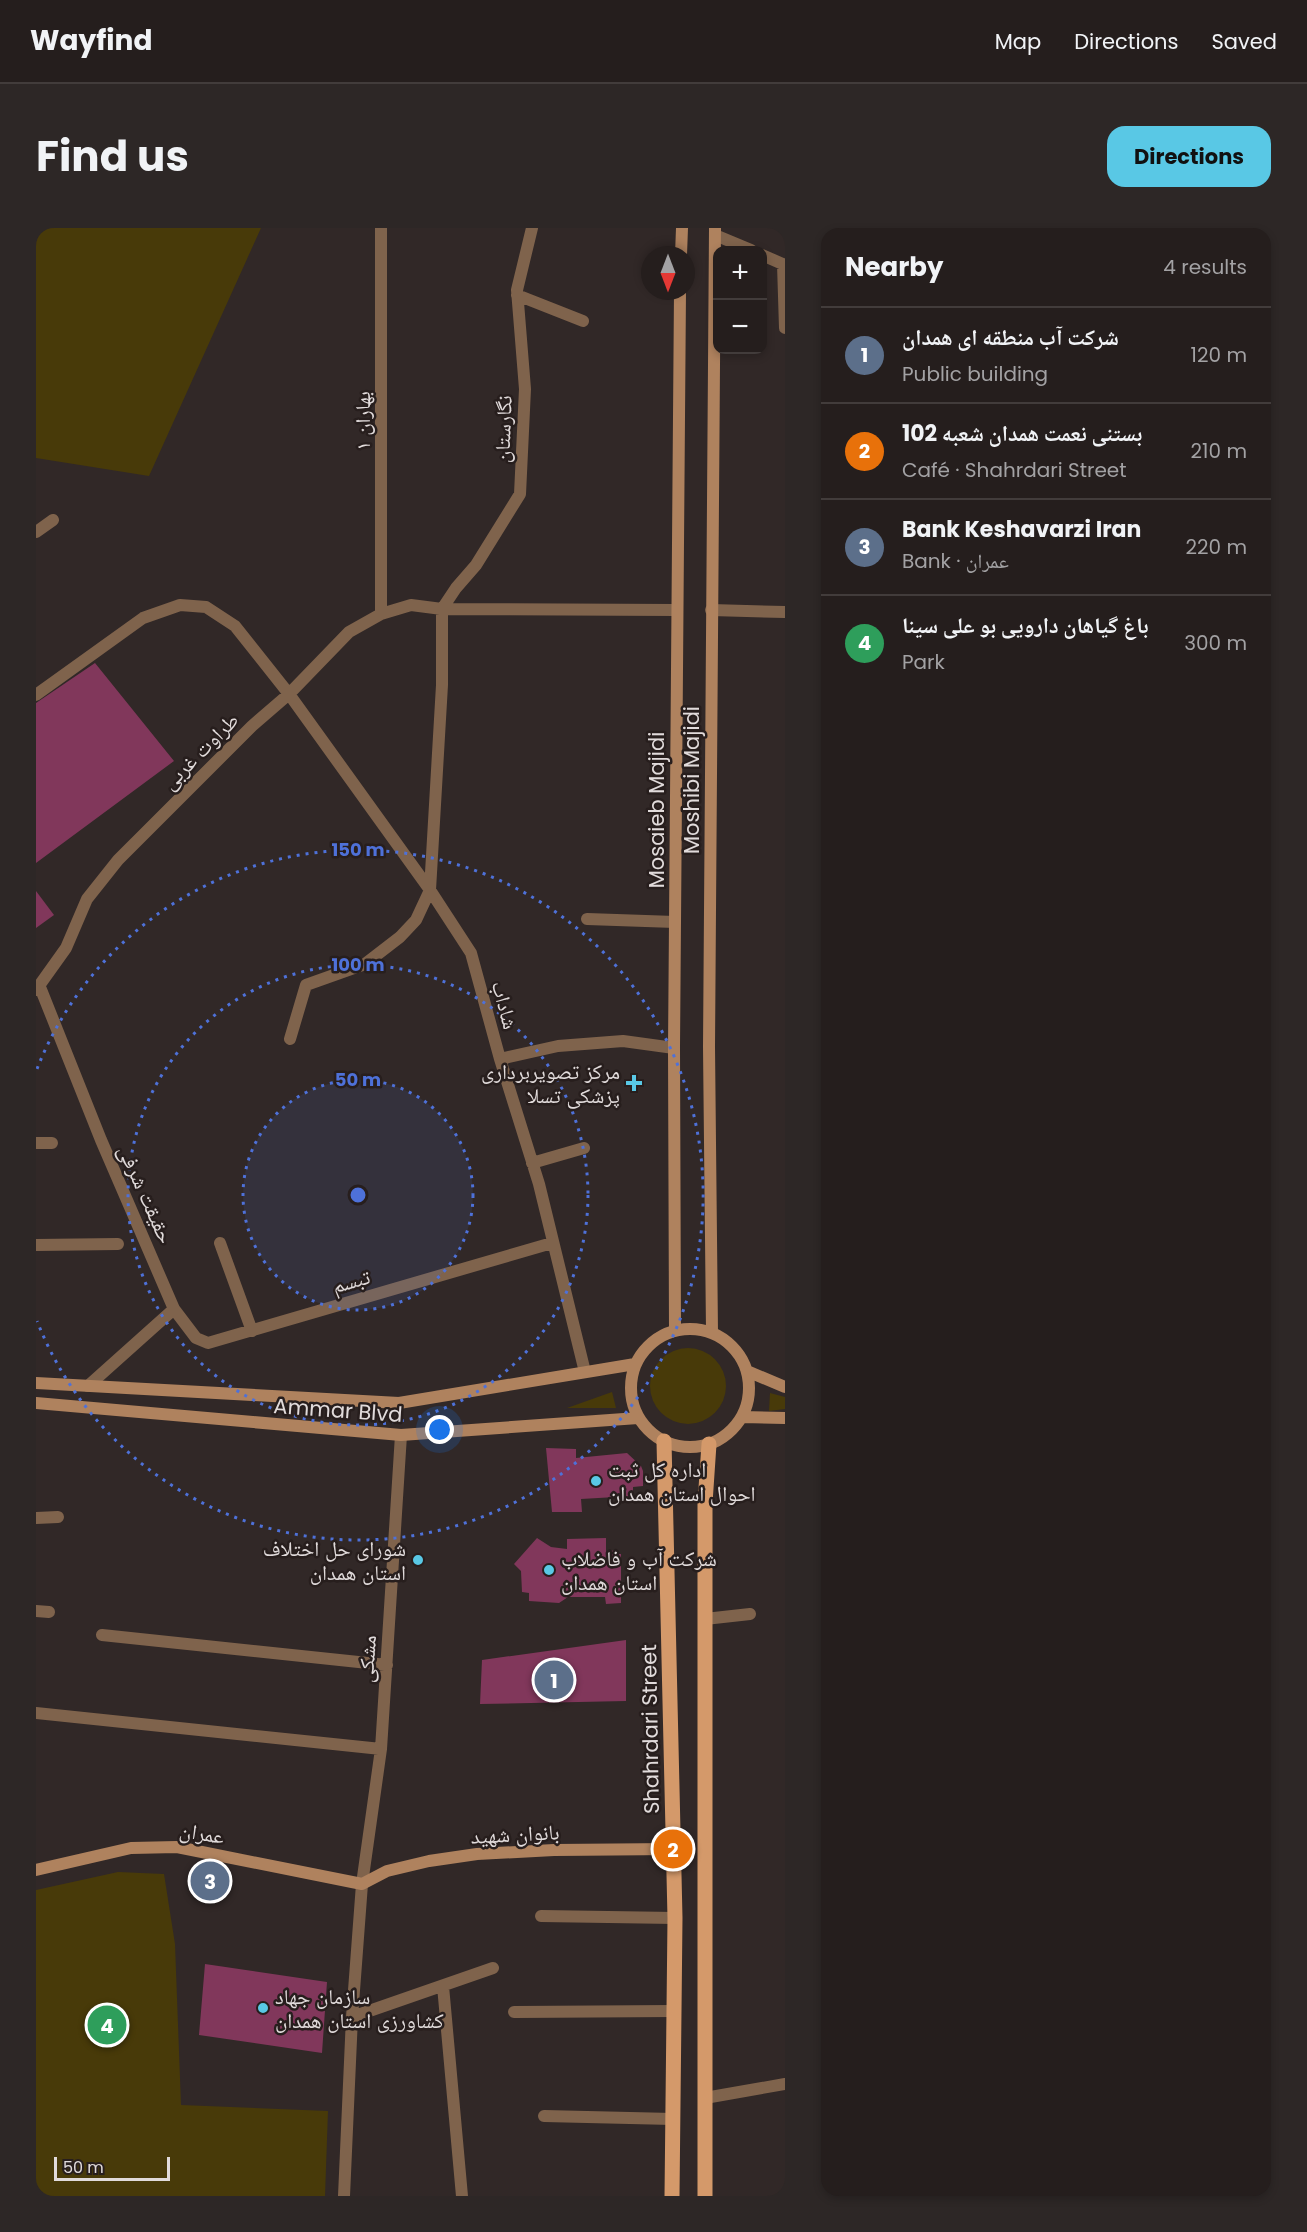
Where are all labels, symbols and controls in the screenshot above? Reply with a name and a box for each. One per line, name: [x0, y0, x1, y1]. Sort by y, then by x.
text: Wayfind: [30, 21, 152, 60]
text: Map: [995, 27, 1041, 56]
text: Directions: [1074, 27, 1178, 56]
text: Saved: [1211, 27, 1277, 56]
button: Directions: [1107, 126, 1271, 187]
text: Find us: [36, 127, 189, 186]
north arrow: [641, 246, 695, 300]
map controls: [713, 246, 767, 354]
button: +: [713, 246, 767, 300]
text: Nearby: [845, 249, 943, 285]
text: 4 results: [1163, 253, 1247, 281]
button: −: [713, 300, 767, 354]
text: شرکت آب منطقه ای همدان: [902, 322, 1119, 353]
text: 1: [861, 341, 868, 369]
text: 120 m: [1191, 341, 1247, 369]
text: Public building: [902, 360, 1048, 388]
street label: بهاران ۱: [348, 391, 377, 451]
street label: نگارستان: [487, 395, 519, 463]
text: بستنی نعمت همدان شعبه 102: [902, 418, 1142, 449]
text: 2: [859, 437, 870, 465]
text: 210 m: [1191, 437, 1247, 465]
text: Café · Shahrdari Street: [902, 456, 1127, 484]
text: Bank Keshavarzi Iran: [902, 514, 1141, 545]
text: 3: [858, 533, 871, 561]
text: 220 m: [1186, 533, 1247, 561]
text: Bank · عمران: [902, 547, 1009, 575]
text: باغ گیاهان دارویی بو علی سینا: [902, 610, 1149, 641]
text: 4: [858, 629, 871, 657]
text: 300 m: [1184, 629, 1247, 657]
text: Park: [902, 648, 945, 676]
street label: طراوت غربی: [155, 706, 245, 796]
street label: Moshibi Majidi: [677, 706, 706, 854]
street label: Mosaieb Majidi: [642, 732, 671, 888]
text: 150 m: [331, 837, 385, 862]
text: 100 m: [331, 952, 385, 977]
street label: شاداب: [485, 978, 525, 1032]
place label: مرکز تصویربرداری پزشکی تسلا: [481, 1057, 620, 1110]
text: 50 m: [335, 1067, 381, 1092]
marker: مرکز تصویربرداری پزشکی تسلا: [625, 1074, 643, 1092]
street label: حقیقت شرفی: [111, 1140, 181, 1248]
centre of rings: [348, 1185, 368, 1205]
street label: تبسم: [329, 1262, 373, 1300]
street label: Ammar Blvd: [273, 1391, 403, 1429]
your location: [425, 1415, 454, 1444]
place label: اداره کل ثبت احوال استان همدان: [608, 1455, 755, 1508]
marker: اداره کل ثبت احوال استان همدان: [589, 1474, 603, 1488]
place label: شوراى حل اختلاف استان همدان: [263, 1534, 406, 1587]
place label: شرکت آب و فاضلاب استان همدان: [561, 1544, 717, 1597]
marker: شوراى حل اختلاف استان همدان: [411, 1553, 425, 1567]
marker: شرکت آب و فاضلاب استان همدان: [542, 1563, 556, 1577]
street label: مشکی: [351, 1634, 383, 1684]
street label: Shahrdari Street: [634, 1644, 666, 1814]
pin: 1: [534, 1658, 574, 1702]
street label: عمران: [177, 1815, 227, 1851]
street label: بانوان شهید: [470, 1817, 560, 1851]
pin: 2: [654, 1826, 692, 1872]
pin: 3: [190, 1858, 230, 1904]
place label: سازمان جهاد کشاورزی استان همدان: [275, 1982, 444, 2035]
marker: سازمان جهاد کشاورزی استان همدان: [256, 2001, 270, 2015]
pin: 4: [88, 2002, 126, 2048]
scale bar: [54, 2154, 170, 2182]
text: 50 m: [63, 2156, 104, 2179]

